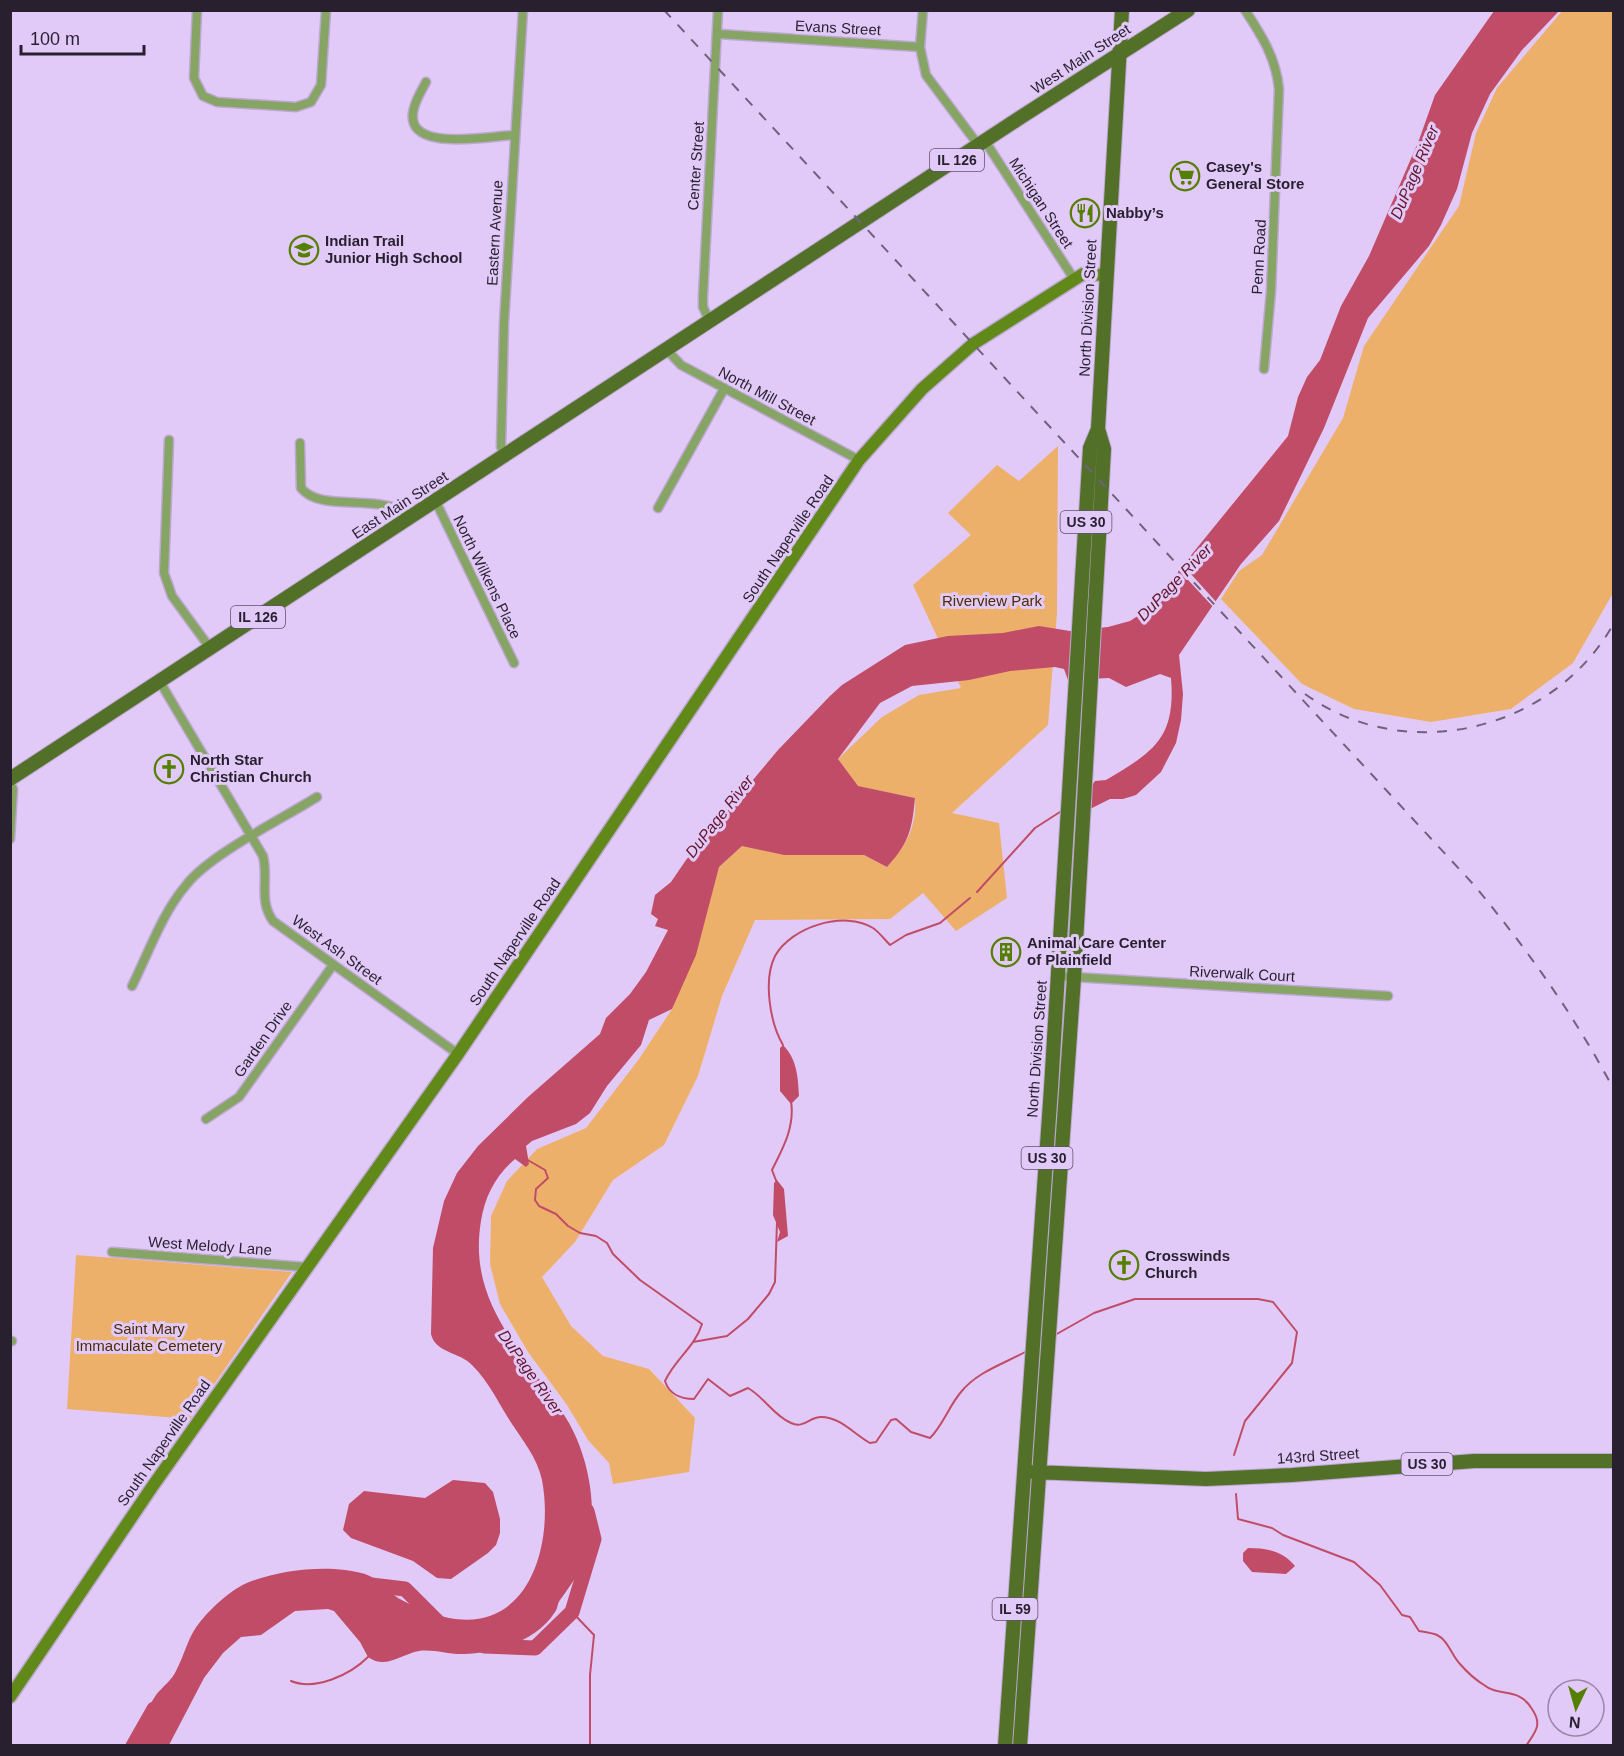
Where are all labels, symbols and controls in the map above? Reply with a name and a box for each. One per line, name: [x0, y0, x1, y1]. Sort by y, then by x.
street label: Evans Street: [795, 17, 882, 38]
scale bar: [21, 18, 144, 56]
street label: West Main Street: [1028, 20, 1134, 97]
text: 100 m: [30, 29, 80, 49]
street label: Center Street: [684, 120, 707, 211]
water label: DuPage River: [1387, 122, 1442, 221]
road number: IL 126: [930, 149, 984, 171]
street label: Michigan Street: [1006, 154, 1077, 252]
place label: Casey's General Store: [1206, 158, 1304, 192]
supermarket icon: Casey's General Store: [1169, 160, 1201, 192]
street label: Eastern Avenue: [483, 180, 506, 286]
restaurant icon: Nabby’s: [1069, 197, 1101, 229]
place label: Nabby’s: [1106, 204, 1164, 221]
street label: Penn Road: [1248, 219, 1269, 295]
place label: Indian Trail Junior High School: [325, 232, 463, 266]
school or university icon: Indian Trail Junior High School: [288, 234, 320, 266]
street label: North Division Street: [1075, 238, 1100, 377]
street label: North Mill Street: [716, 363, 819, 429]
street label: East Main Street: [349, 467, 452, 542]
street label: South Naperville Road: [739, 472, 837, 606]
road number: US 30: [1060, 511, 1112, 533]
street label: North Wilkens Place: [450, 512, 525, 641]
water label: DuPage River: [1134, 540, 1216, 624]
park label: Riverview Park: [942, 592, 1043, 609]
road number: IL 126: [231, 606, 285, 628]
place label: North Star Christian Church: [190, 751, 312, 785]
church icon: North Star Christian Church: [153, 753, 185, 785]
water label: DuPage River: [682, 771, 757, 861]
street label: South Naperville Road: [466, 875, 564, 1009]
street label: West Ash Street: [289, 911, 386, 988]
place label: Animal Care Center of Plainfield: [1027, 934, 1166, 968]
building icon: Animal Care Center of Plainfield: [990, 936, 1022, 968]
street label: Riverwalk Court: [1189, 962, 1296, 985]
street label: North Division Street: [1023, 979, 1050, 1118]
street label: Garden Drive: [230, 997, 295, 1080]
road number: US 30: [1022, 1147, 1072, 1169]
street label: West Melody Lane: [148, 1233, 272, 1258]
place label: Crosswinds Church: [1145, 1247, 1230, 1281]
church icon: Crosswinds Church: [1108, 1249, 1140, 1281]
park label: Saint Mary Immaculate Cemetery: [76, 1320, 223, 1354]
water label: DuPage River: [495, 1327, 567, 1419]
street label: South Naperville Road: [114, 1376, 214, 1509]
street label: 143rd Street: [1276, 1444, 1361, 1467]
road number: US 30: [1402, 1453, 1452, 1475]
road number: IL 59: [992, 1598, 1038, 1620]
north arrow: [1546, 1678, 1606, 1738]
text: N: [1568, 1713, 1581, 1731]

